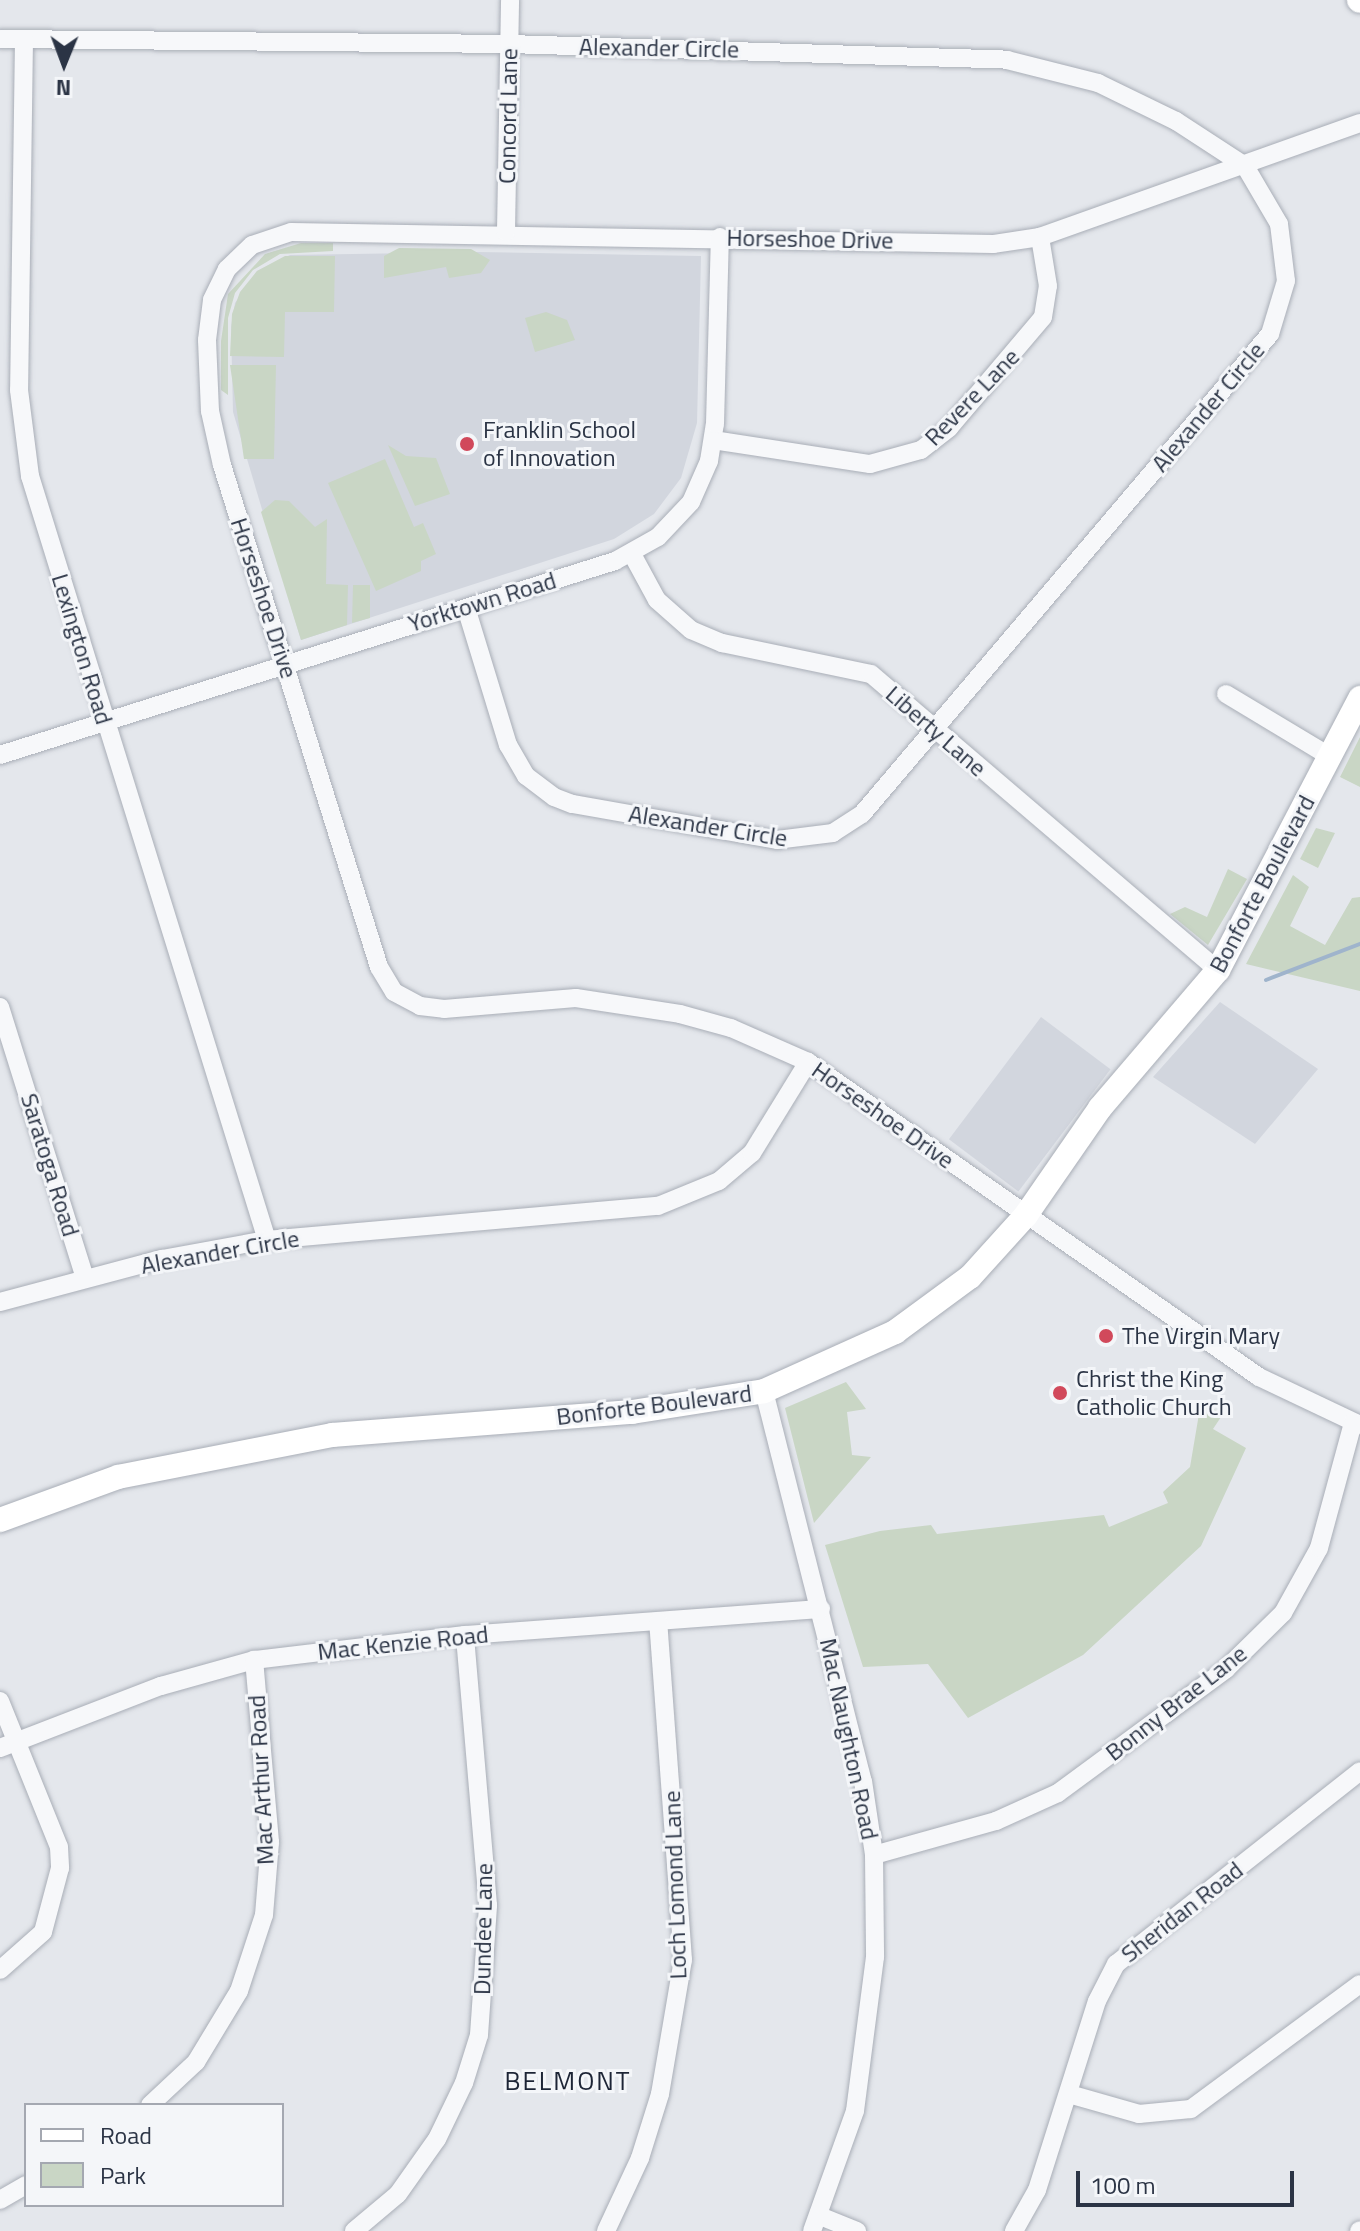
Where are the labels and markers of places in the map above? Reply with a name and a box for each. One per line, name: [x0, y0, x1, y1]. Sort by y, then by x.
place label: Franklin School of Innovation: [483, 416, 636, 472]
marker: Franklin School of Innovation: [458, 435, 476, 453]
place label: The Virgin Mary: [1122, 1322, 1280, 1350]
marker: The Virgin Mary: [1097, 1327, 1115, 1345]
place label: Christ the King Catholic Church: [1076, 1365, 1232, 1421]
marker: Christ the King Catholic Church: [1051, 1384, 1069, 1402]

